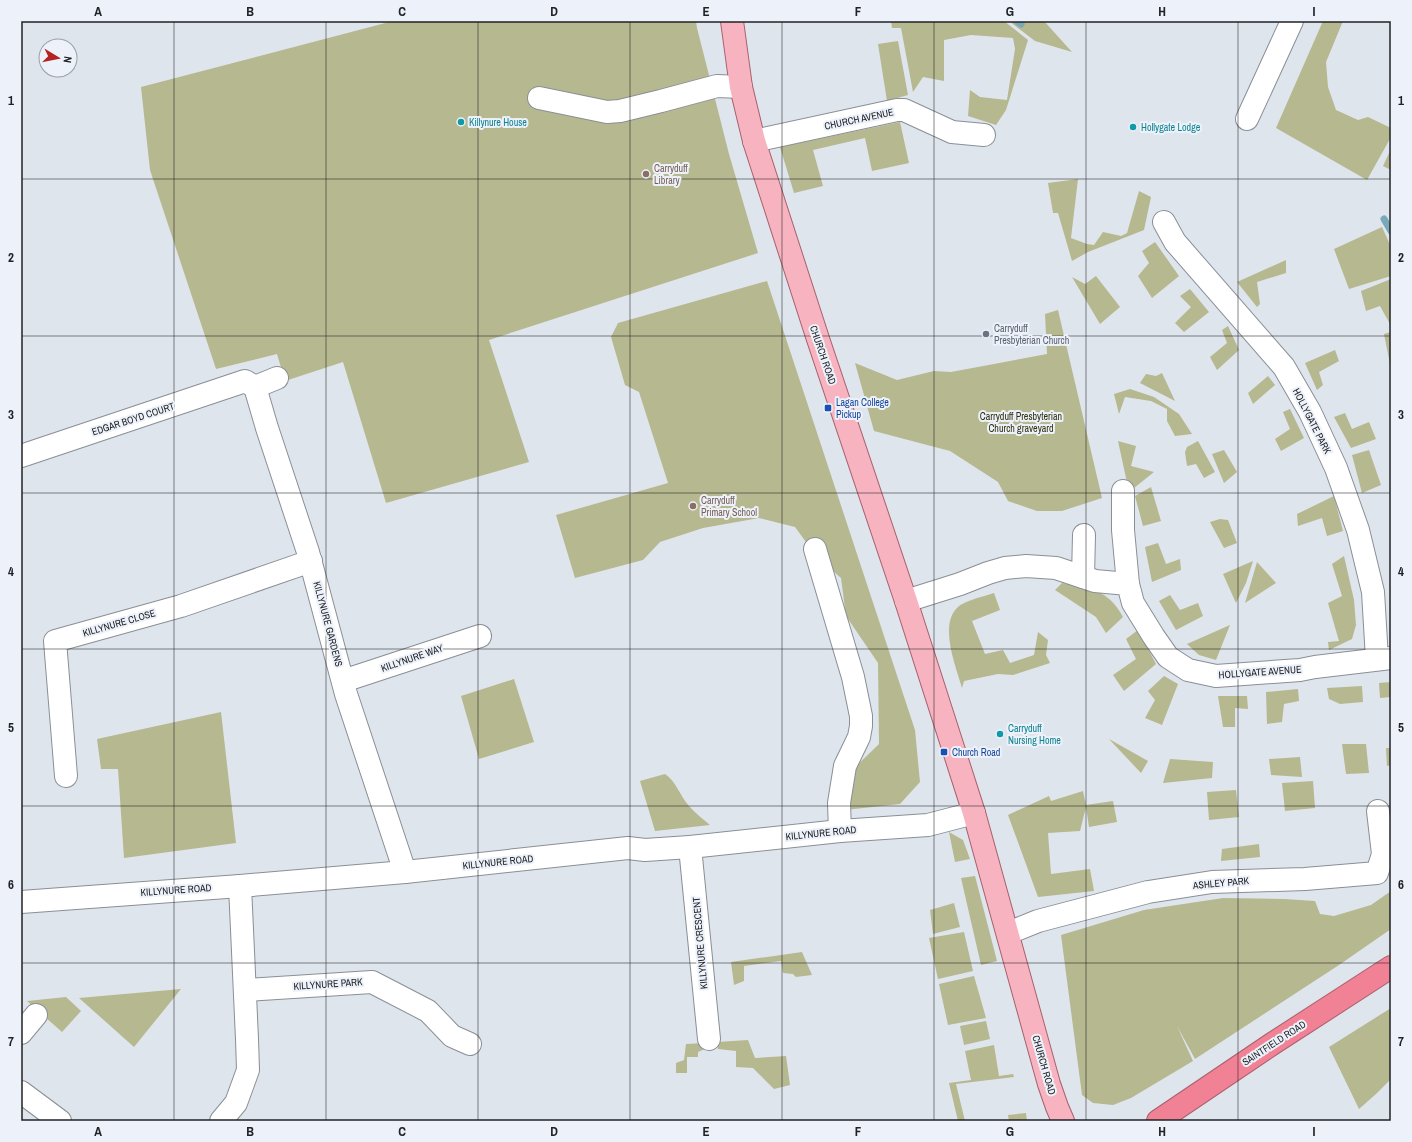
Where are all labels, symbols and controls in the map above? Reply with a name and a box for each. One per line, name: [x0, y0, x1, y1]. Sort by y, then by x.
text: A: [94, 3, 102, 20]
text: B: [246, 3, 254, 20]
text: C: [398, 3, 406, 20]
text: D: [550, 3, 558, 20]
text: E: [702, 3, 710, 20]
text: F: [855, 3, 862, 20]
text: G: [1006, 3, 1014, 20]
text: H: [1158, 3, 1166, 20]
text: I: [1313, 3, 1316, 20]
north arrow: [38, 38, 78, 78]
text: N: [60, 55, 75, 64]
text: 1: [8, 92, 14, 109]
text: 1: [1398, 92, 1404, 109]
street label: CHURCH AVENUE: [823, 105, 895, 133]
place label: Killynure House: [469, 116, 527, 129]
marker: Killynure House: [456, 117, 466, 127]
place label: Hollygate Lodge: [1141, 121, 1201, 134]
marker: Hollygate Lodge: [1128, 122, 1138, 132]
place label: Carryduff Library: [654, 162, 688, 187]
marker: Carryduff Library: [641, 169, 651, 179]
text: 2: [8, 249, 14, 266]
text: 2: [1398, 249, 1404, 266]
place label: Carryduff Presbyterian Church: [994, 322, 1069, 347]
street label: CHURCH ROAD: [807, 324, 839, 386]
marker: Carryduff Presbyterian Church: [981, 329, 991, 339]
street label: HOLLYGATE PARK: [1290, 386, 1334, 457]
place label: Lagan College Pickup: [836, 396, 889, 421]
street label: EDGAR BOYD COURT: [90, 400, 176, 438]
marker: Lagan College Pickup: [823, 403, 833, 413]
text: 3: [8, 406, 14, 423]
text: 3: [1398, 406, 1404, 423]
park label: Carryduff Presbyterian Church graveyard: [980, 410, 1062, 435]
place label: Carryduff Primary School: [701, 494, 757, 519]
marker: Carryduff Primary School: [688, 501, 698, 511]
text: 4: [8, 563, 14, 580]
text: 4: [1398, 563, 1404, 580]
street label: KILLYNURE GARDENS: [310, 580, 346, 669]
street label: KILLYNURE CLOSE: [81, 606, 157, 640]
street label: KILLYNURE WAY: [379, 641, 445, 675]
street label: HOLLYGATE AVENUE: [1218, 663, 1302, 681]
text: 5: [8, 719, 14, 736]
text: 5: [1398, 719, 1404, 736]
place label: Carryduff Nursing Home: [1008, 722, 1061, 747]
marker: Carryduff Nursing Home: [995, 729, 1005, 739]
place label: Church Road: [952, 746, 1000, 759]
marker: Church Road: [939, 747, 949, 757]
street label: KILLYNURE ROAD: [785, 823, 857, 843]
street label: KILLYNURE ROAD: [462, 852, 534, 872]
street label: ASHLEY PARK: [1191, 874, 1250, 892]
text: 6: [8, 876, 14, 893]
text: 6: [1398, 876, 1404, 893]
street label: KILLYNURE ROAD: [140, 881, 212, 899]
street label: KILLYNURE CRESCENT: [689, 896, 711, 990]
street label: KILLYNURE PARK: [293, 975, 363, 993]
street label: SAINTFIELD ROAD: [1240, 1018, 1308, 1068]
text: 7: [8, 1033, 14, 1050]
text: 7: [1398, 1033, 1404, 1050]
street label: CHURCH ROAD: [1029, 1034, 1059, 1096]
text: A: [94, 1123, 102, 1140]
text: B: [246, 1123, 254, 1140]
text: C: [398, 1123, 406, 1140]
text: D: [550, 1123, 558, 1140]
text: E: [702, 1123, 710, 1140]
text: F: [855, 1123, 862, 1140]
text: G: [1006, 1123, 1014, 1140]
text: H: [1158, 1123, 1166, 1140]
text: I: [1313, 1123, 1316, 1140]

